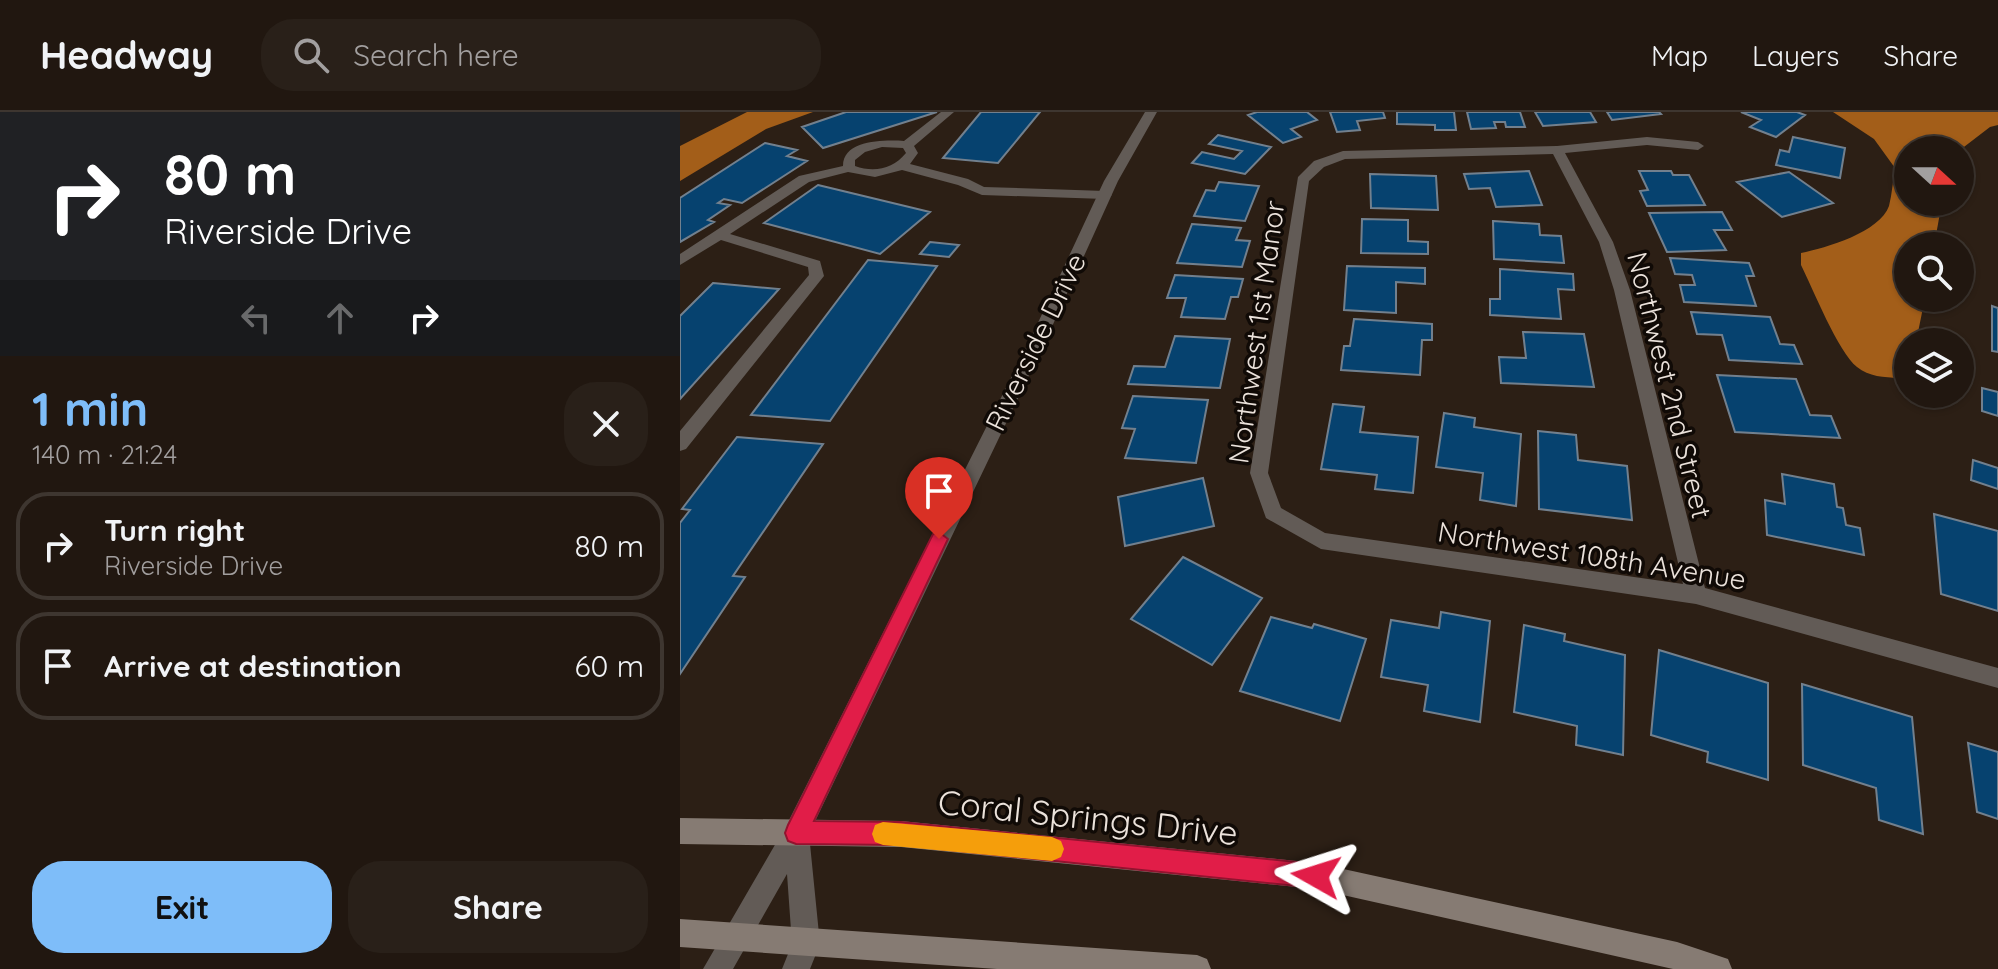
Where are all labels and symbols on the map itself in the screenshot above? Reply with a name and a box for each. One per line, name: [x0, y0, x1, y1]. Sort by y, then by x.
north arrow: [1894, 136, 1974, 216]
street label: Northwest 1st Manor: [1220, 198, 1292, 466]
street label: Riverside Drive: [977, 248, 1093, 436]
street label: Northwest 2nd Street: [1620, 248, 1720, 522]
pin: [905, 457, 973, 539]
street label: Northwest 108th Avenue: [1435, 513, 1749, 597]
street label: Coral Springs Drive: [936, 780, 1240, 854]
position arrow: [1274, 834, 1358, 918]

